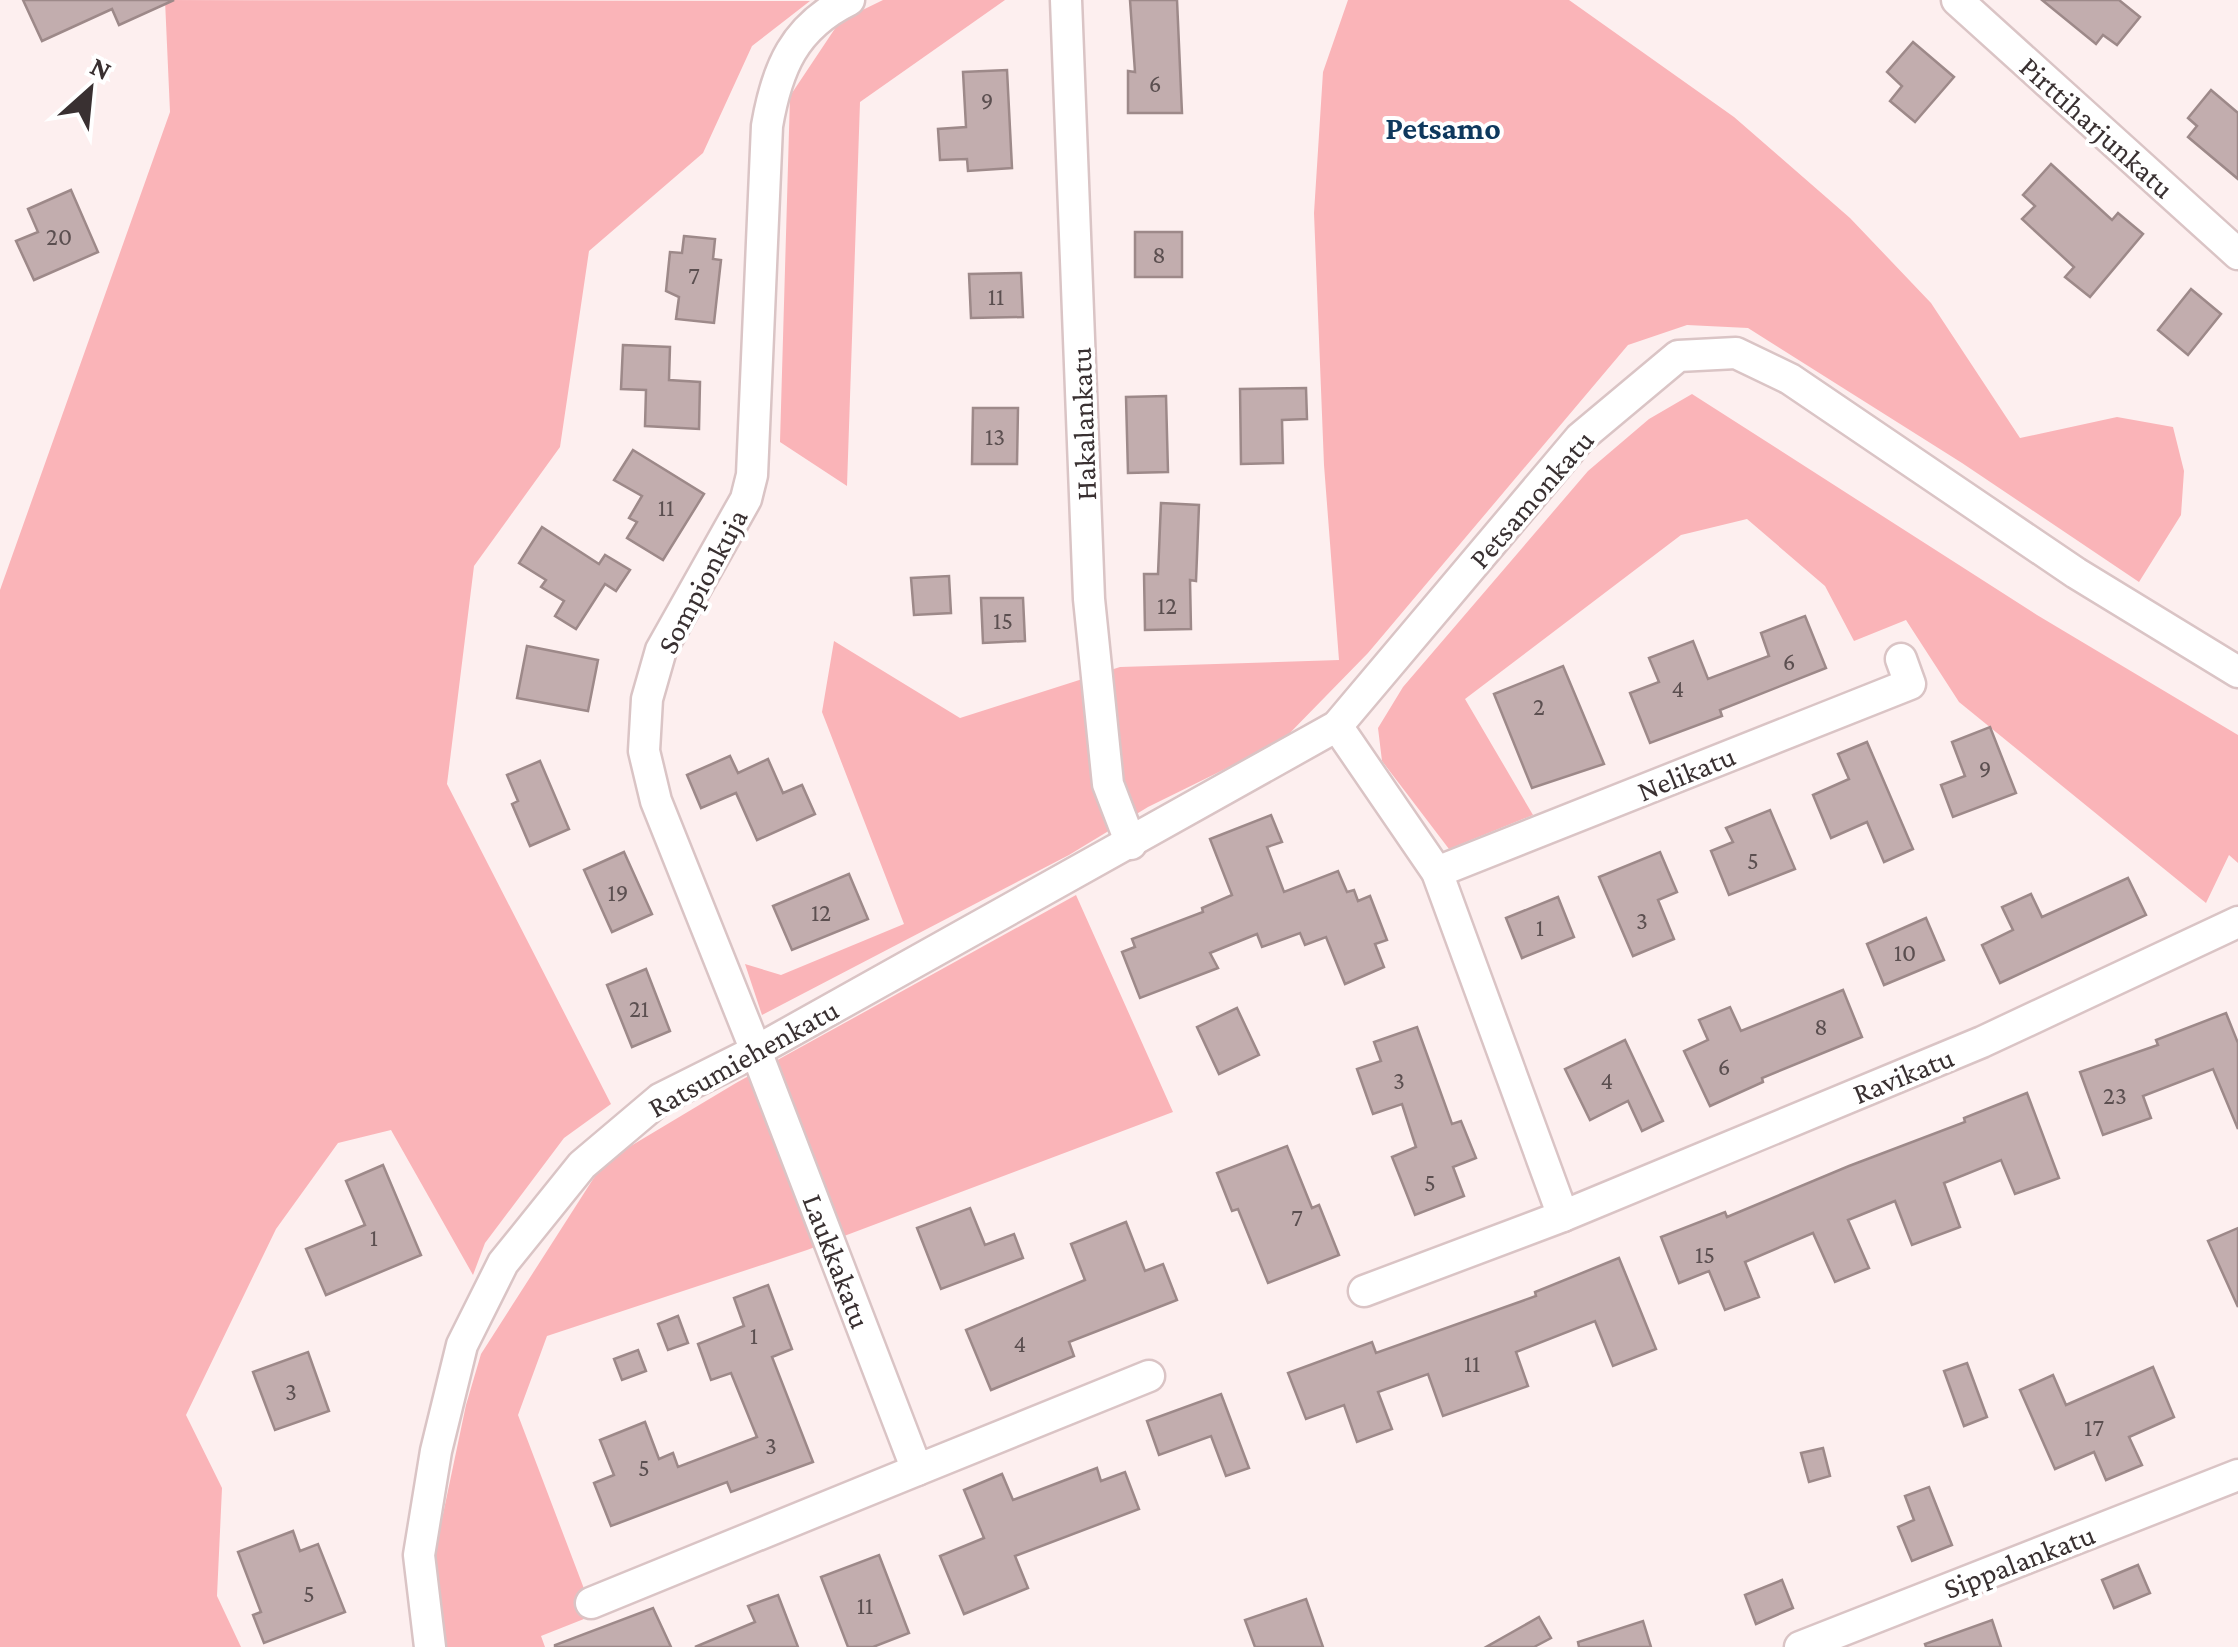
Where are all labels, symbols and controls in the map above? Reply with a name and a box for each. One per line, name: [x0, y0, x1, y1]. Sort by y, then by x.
north arrow: [40, 40, 140, 140]
street label: Pirttiharjunkatu: [2013, 49, 2181, 205]
text: N: [86, 50, 117, 86]
house number: 6: [1149, 70, 1161, 97]
house number: 9: [981, 87, 993, 114]
district label: Petsamo: [1385, 110, 1501, 146]
house number: 20: [46, 223, 72, 250]
house number: 8: [1152, 241, 1166, 268]
house number: 7: [688, 262, 700, 289]
house number: 11: [988, 283, 1004, 310]
street label: Hakalankatu: [1064, 347, 1102, 501]
house number: 13: [985, 423, 1005, 450]
street label: Petsamonkatu: [1462, 423, 1600, 575]
house number: 11: [658, 494, 674, 521]
street label: Sompionkuja: [650, 503, 755, 659]
house number: 12: [1157, 592, 1177, 619]
house number: 15: [993, 607, 1013, 634]
house number: 6: [1783, 648, 1795, 675]
house number: 4: [1672, 675, 1684, 702]
house number: 2: [1533, 693, 1545, 720]
street label: Nelikatu: [1632, 738, 1740, 807]
house number: 9: [1979, 755, 1991, 782]
house number: 5: [1747, 847, 1759, 874]
house number: 19: [608, 879, 629, 906]
house number: 12: [811, 899, 831, 926]
house number: 3: [1636, 907, 1648, 934]
house number: 1: [1536, 914, 1544, 941]
house number: 10: [1894, 939, 1916, 966]
street label: Ratsumiehenkatu: [642, 992, 844, 1124]
house number: 21: [629, 995, 649, 1022]
house number: 8: [1814, 1013, 1828, 1040]
street label: Ravikatu: [1848, 1040, 1958, 1110]
house number: 6: [1718, 1053, 1730, 1080]
house number: 3: [1393, 1067, 1405, 1094]
house number: 4: [1601, 1067, 1613, 1094]
house number: 23: [2103, 1082, 2127, 1109]
house number: 5: [1424, 1169, 1436, 1196]
street label: Laukkakatu: [796, 1189, 878, 1333]
house number: 7: [1291, 1204, 1303, 1231]
house number: 1: [370, 1224, 378, 1251]
house number: 15: [1695, 1241, 1715, 1268]
house number: 1: [750, 1322, 758, 1349]
house number: 4: [1014, 1330, 1026, 1357]
house number: 11: [1464, 1350, 1480, 1377]
house number: 3: [285, 1378, 297, 1405]
house number: 17: [2084, 1414, 2104, 1441]
house number: 3: [765, 1432, 777, 1459]
house number: 5: [638, 1454, 650, 1481]
street label: Sippalankatu: [1939, 1517, 2100, 1606]
house number: 5: [303, 1580, 315, 1607]
house number: 11: [857, 1592, 873, 1619]

